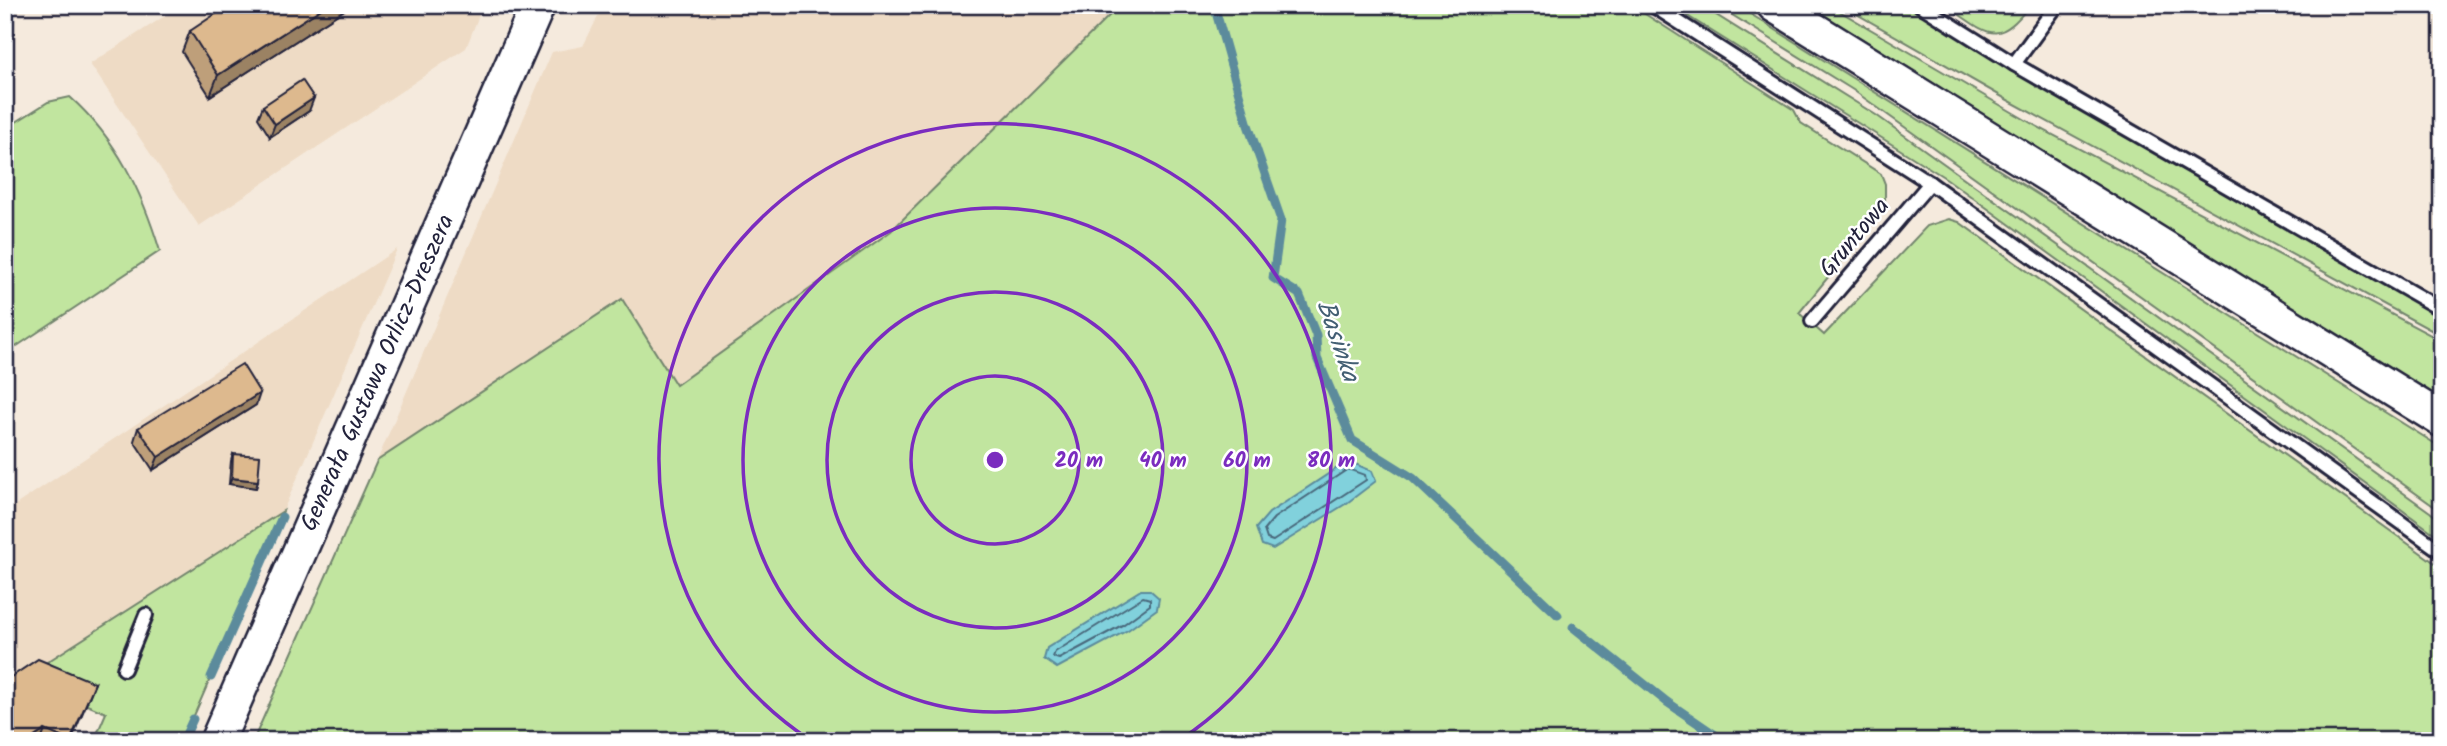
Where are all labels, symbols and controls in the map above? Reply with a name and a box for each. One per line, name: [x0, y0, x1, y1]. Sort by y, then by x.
street label: Gruntowa: [1810, 189, 1900, 287]
street label: Generała Gustawa Orlicz-Dreszera: [290, 208, 466, 538]
water label: Basinka: [1303, 294, 1371, 389]
text: 20 m: [1055, 445, 1103, 478]
text: 40 m: [1139, 445, 1187, 478]
text: 60 m: [1223, 445, 1271, 478]
text: 80 m: [1307, 445, 1355, 478]
centre of rings: [983, 448, 1007, 472]

